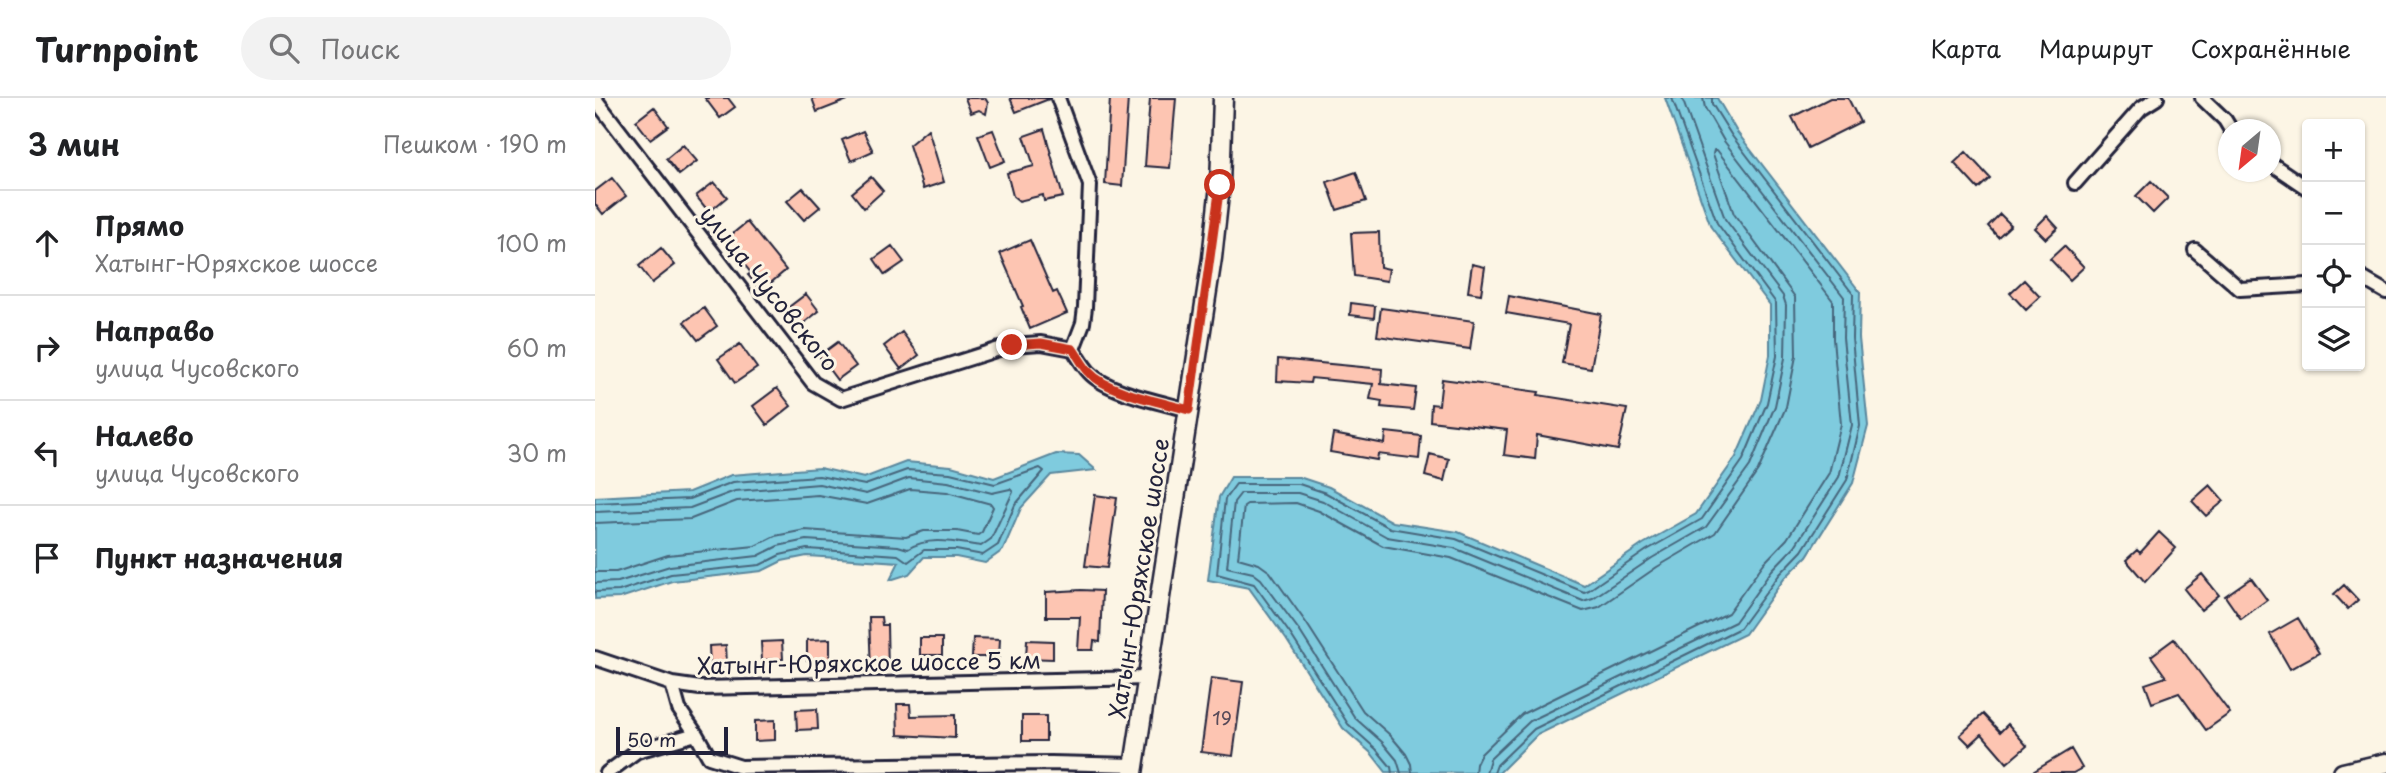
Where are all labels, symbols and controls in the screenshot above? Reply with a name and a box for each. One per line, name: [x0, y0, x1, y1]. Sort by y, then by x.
search box: [241, 17, 731, 80]
text: Turnpoint: [35, 23, 199, 73]
icon: search: [265, 29, 303, 67]
text: Поиск: [321, 29, 399, 68]
text: Карта: [1930, 30, 2001, 66]
text: Маршрут: [2039, 30, 2153, 66]
text: Сохранённые: [2191, 30, 2351, 66]
north arrow: [2218, 119, 2281, 182]
map controls: [2302, 119, 2365, 371]
button: +: [2302, 119, 2365, 182]
text: 3 мин: [28, 121, 120, 166]
text: Пешком · 190 m: [383, 126, 567, 161]
route start: [1204, 169, 1235, 200]
button: −: [2302, 182, 2365, 245]
street label: улица Чусовского: [692, 197, 848, 379]
text: Прямо: [95, 206, 184, 245]
icon: ahead: [28, 224, 66, 262]
text: 100 m: [497, 225, 567, 260]
text: Хатынг-Юряхское шоссе: [95, 245, 378, 280]
button: locate: [2302, 245, 2365, 308]
button: layers: [2302, 308, 2365, 371]
text: Направо: [95, 311, 214, 350]
icon: right: [28, 329, 66, 367]
route end: [996, 329, 1027, 360]
text: 60 m: [507, 330, 567, 365]
text: улица Чусовского: [95, 350, 300, 385]
text: Налево: [95, 416, 193, 455]
icon: left: [28, 434, 66, 472]
text: 30 m: [506, 435, 567, 470]
street label: Хатынг-Юряхское шоссе: [1099, 436, 1177, 720]
text: улица Чусовского: [95, 455, 300, 490]
text: Пункт назначения: [95, 538, 343, 577]
icon: arrive: [28, 539, 66, 577]
street label: Хатынг-Юряхское шоссе 5 км: [697, 642, 1041, 682]
house number: 19: [1212, 703, 1232, 731]
scale bar: [616, 724, 728, 756]
text: 50 m: [627, 725, 676, 753]

